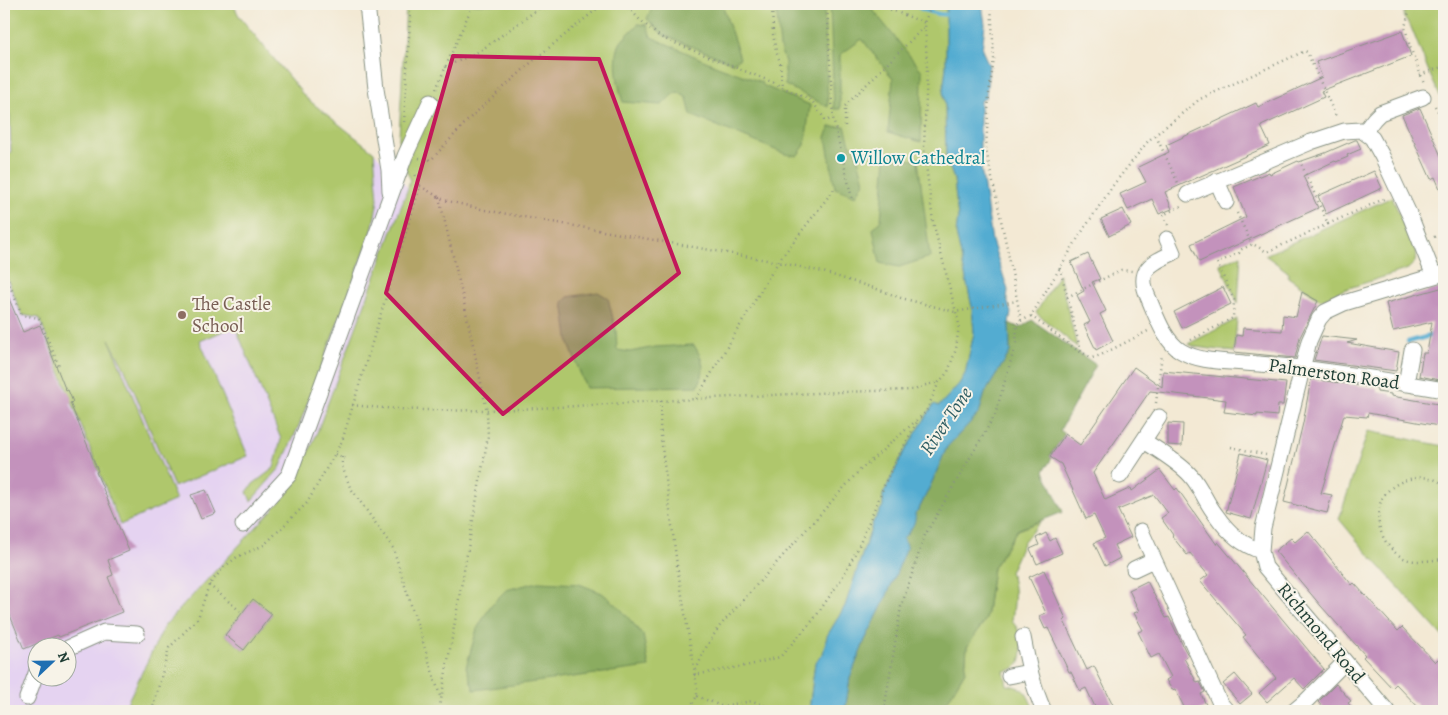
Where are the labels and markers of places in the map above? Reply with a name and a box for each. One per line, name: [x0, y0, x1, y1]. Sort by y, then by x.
place label: Willow Cathedral: [850, 145, 986, 171]
marker: Willow Cathedral: [835, 152, 847, 164]
place label: The Castle School: [192, 291, 271, 339]
marker: The Castle School: [176, 309, 188, 321]

